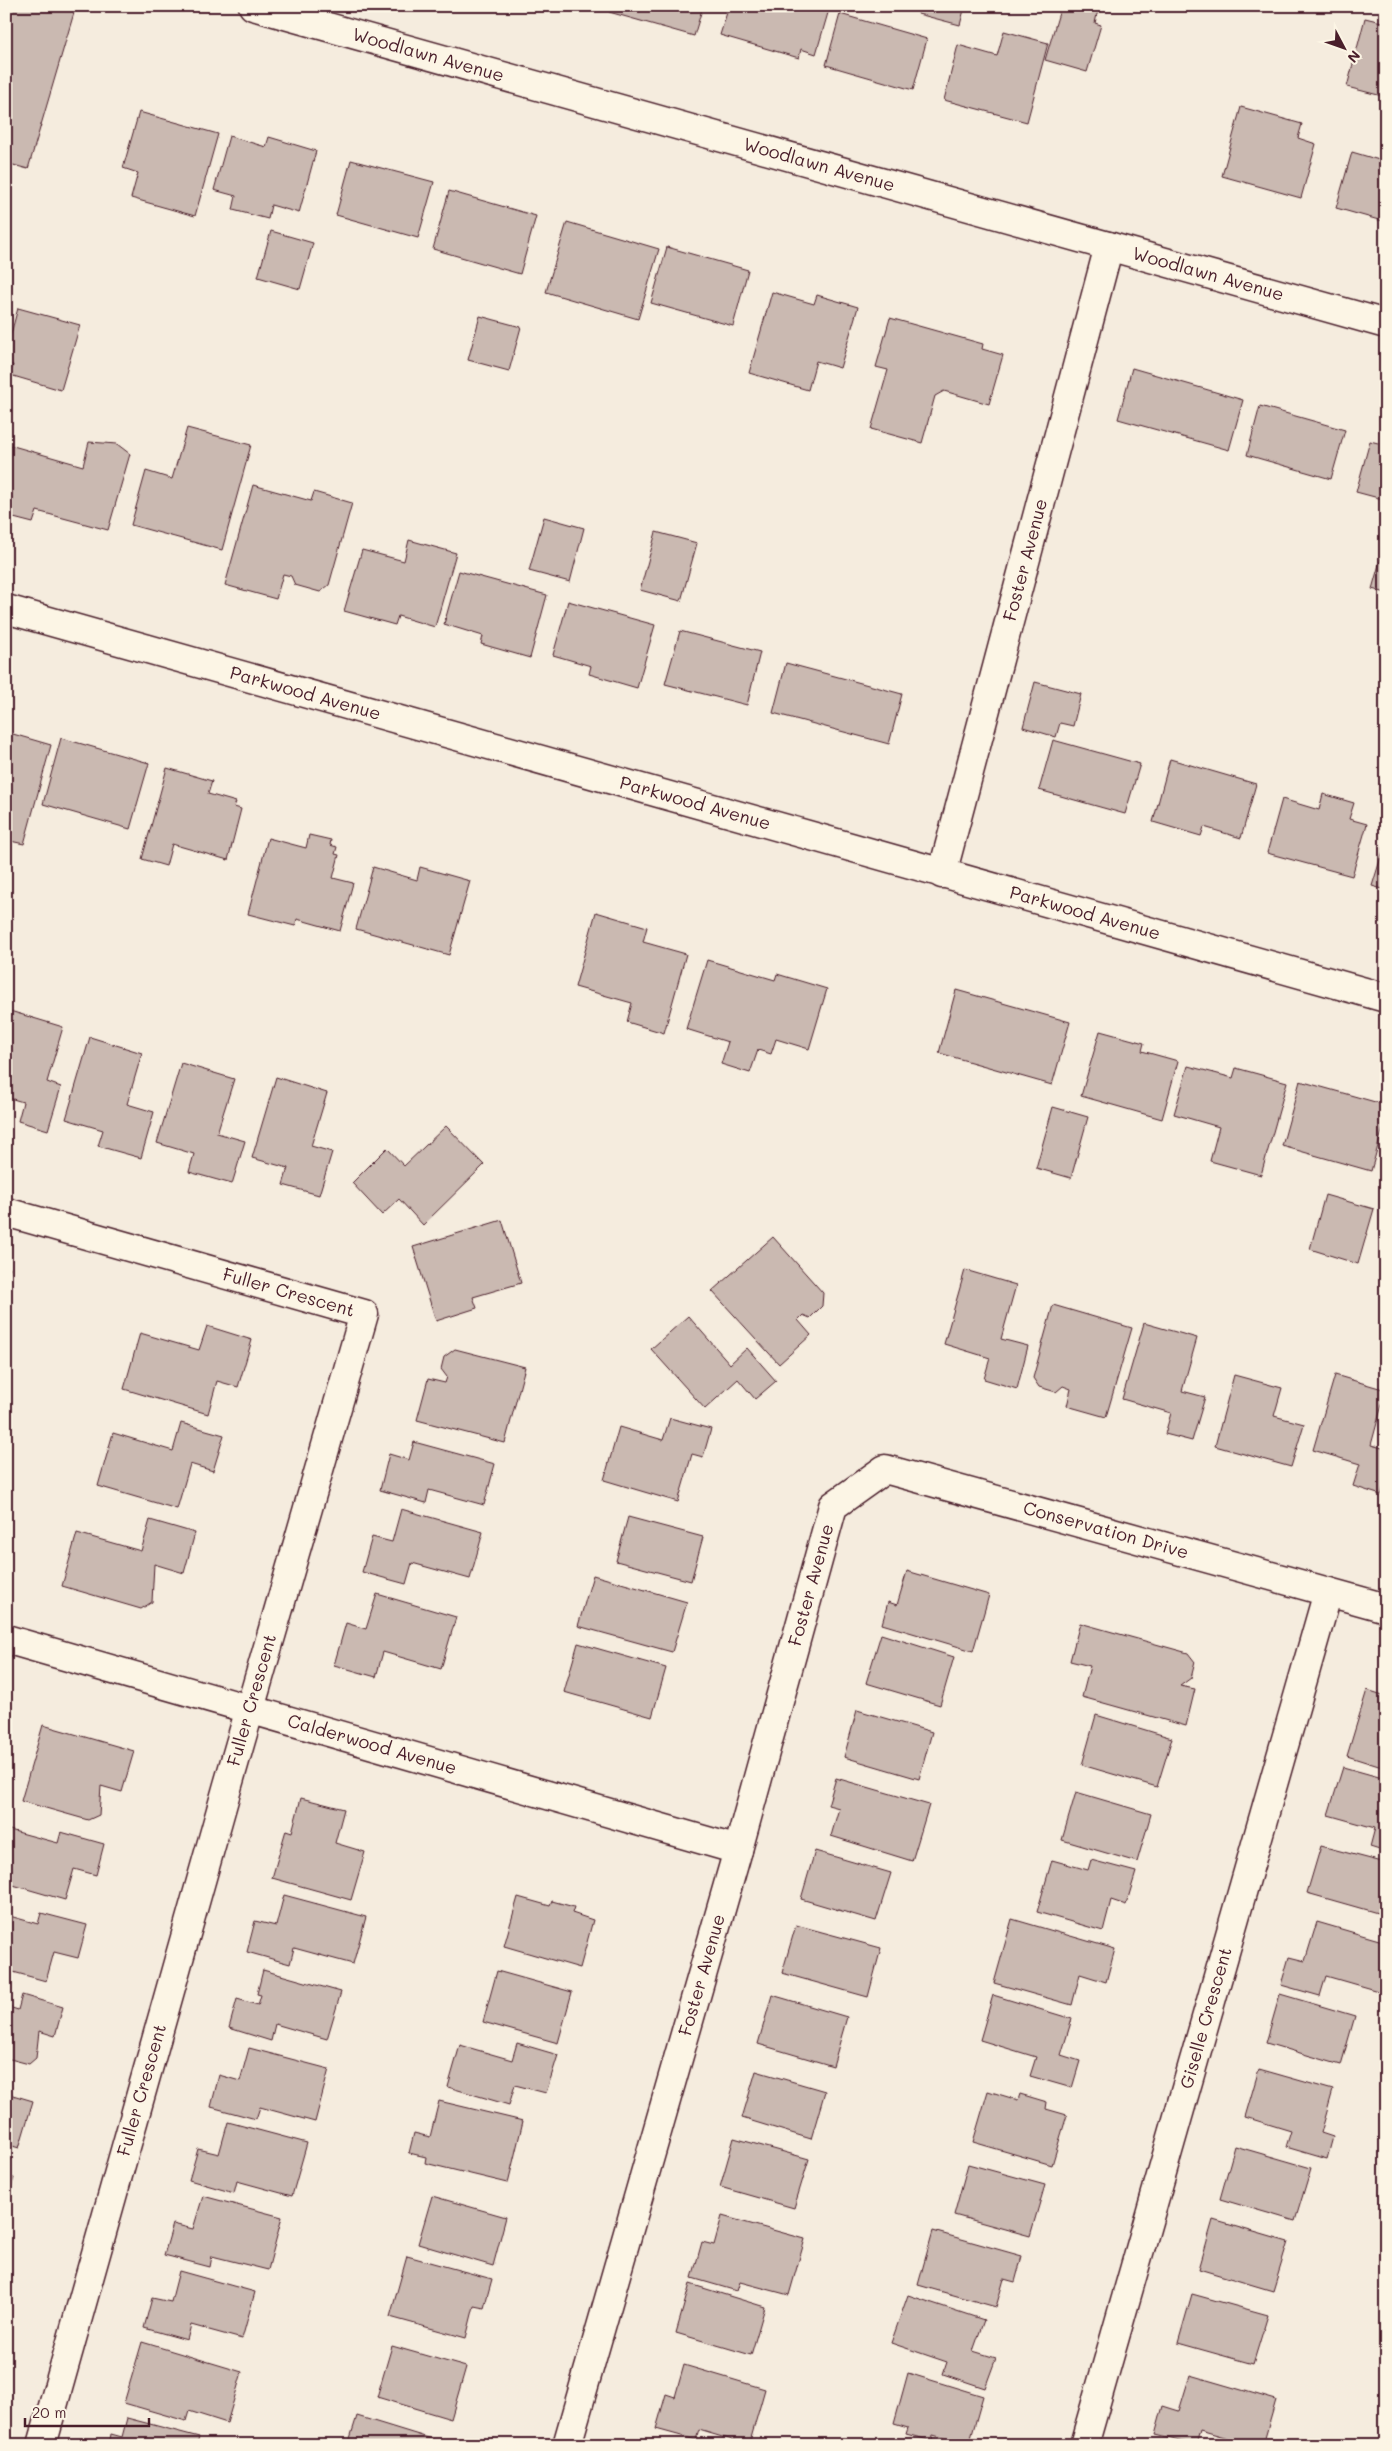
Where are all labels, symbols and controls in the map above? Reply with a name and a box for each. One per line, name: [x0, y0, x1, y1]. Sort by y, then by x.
street label: Woodlawn Avenue: [350, 22, 507, 87]
north arrow: [1320, 22, 1370, 72]
text: N: [1344, 47, 1365, 67]
street label: Woodlawn Avenue: [741, 131, 898, 197]
street label: Woodlawn Avenue: [1130, 240, 1287, 306]
street label: Foster Avenue: [997, 496, 1052, 623]
street label: Parkwood Avenue: [227, 660, 384, 725]
street label: Parkwood Avenue: [617, 770, 774, 835]
street label: Parkwood Avenue: [1007, 880, 1163, 945]
street label: Fuller Crescent: [220, 1261, 358, 1322]
street label: Conservation Drive: [1021, 1495, 1192, 1564]
street label: Foster Avenue: [782, 1521, 839, 1649]
street label: Fuller Crescent: [221, 1631, 281, 1769]
street label: Calderwood Avenue: [285, 1708, 460, 1779]
street label: Foster Avenue: [672, 1911, 730, 2038]
street label: Giselle Crescent: [1174, 1944, 1237, 2091]
street label: Fuller Crescent: [111, 2021, 171, 2159]
scale bar: [25, 2396, 149, 2428]
text: 20 m: [32, 2402, 66, 2422]

